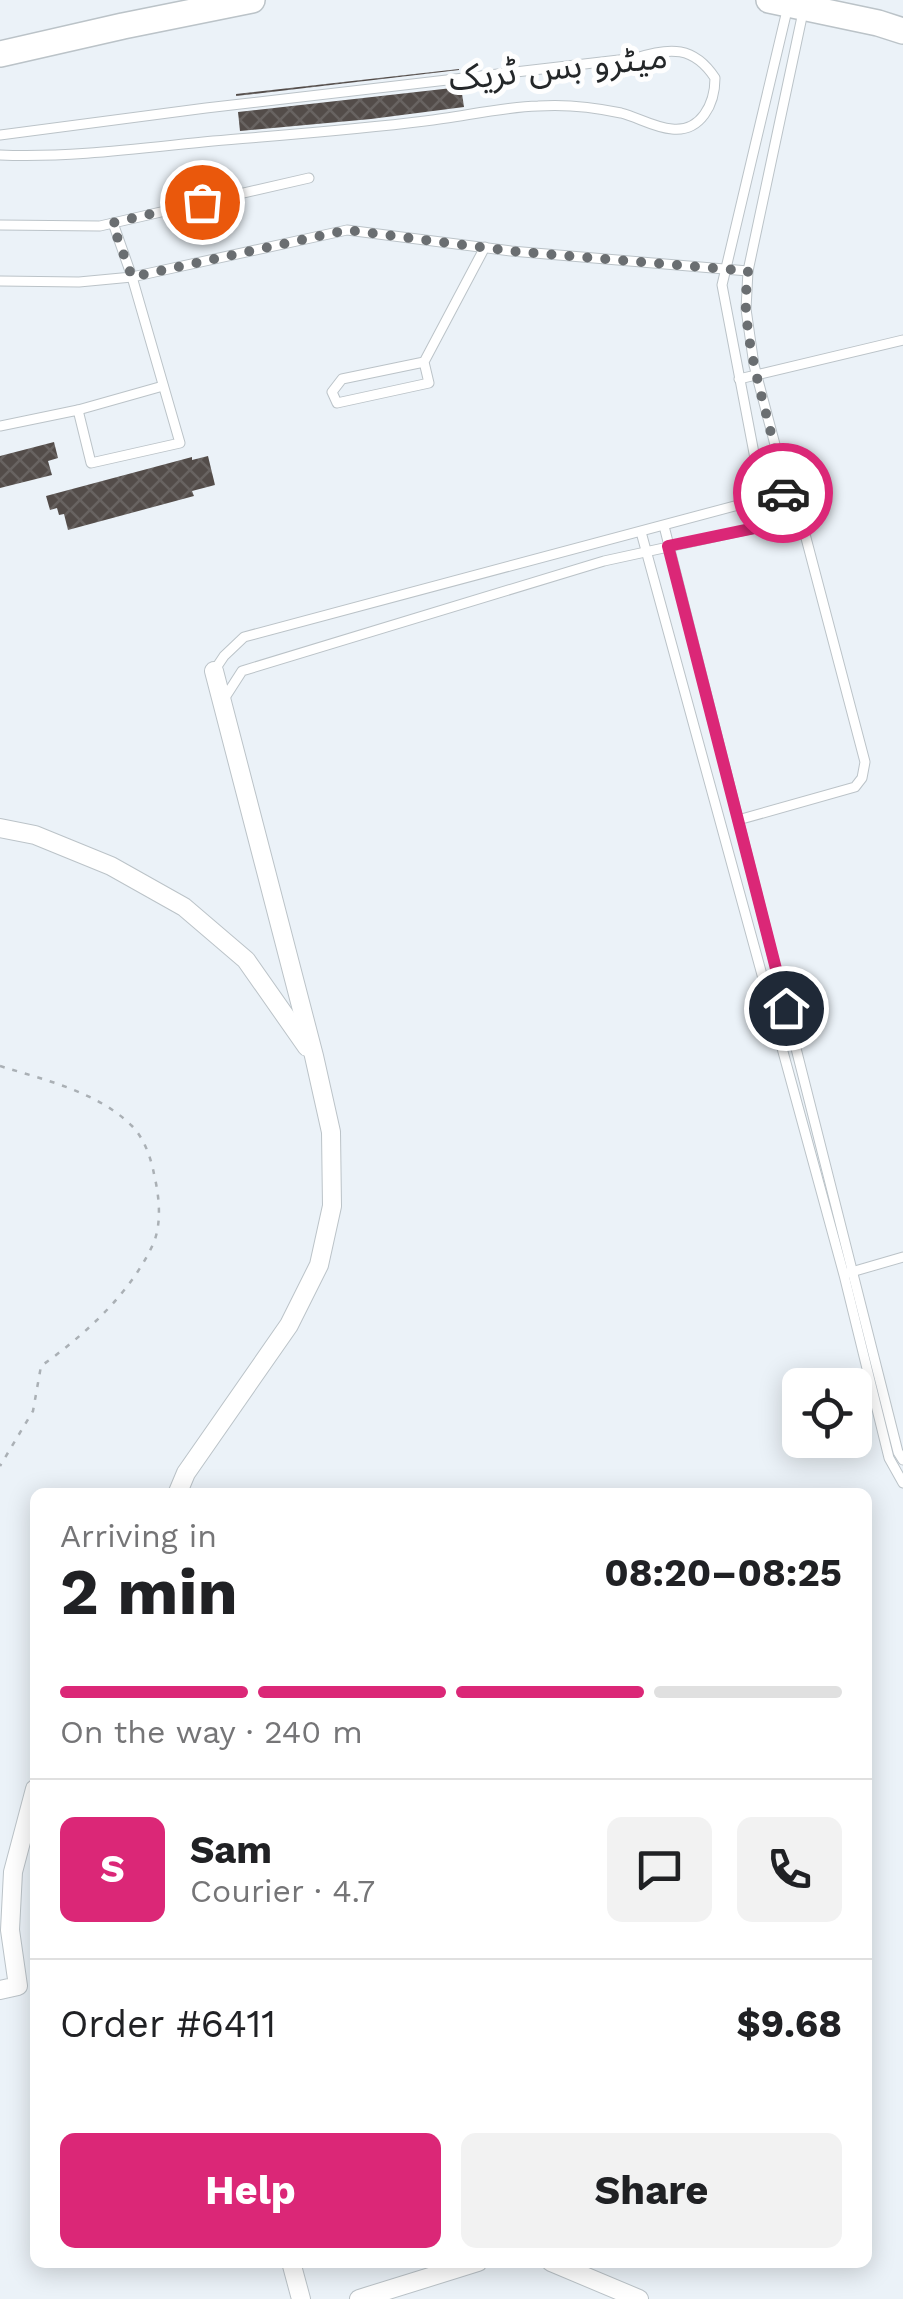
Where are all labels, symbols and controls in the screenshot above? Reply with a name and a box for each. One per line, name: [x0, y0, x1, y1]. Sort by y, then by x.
street label: میٹرو بس ٹریک: [447, 35, 669, 99]
pin: [160, 160, 245, 245]
icon: bag: [175, 175, 230, 230]
courier: [733, 443, 833, 543]
icon: car: [756, 466, 811, 521]
pin: [744, 966, 829, 1051]
icon: home: [759, 981, 814, 1036]
map controls: [782, 1368, 872, 1458]
button: locate: [782, 1368, 872, 1458]
text: Arriving in: [60, 1517, 217, 1555]
text: 08:20–08:25: [604, 1551, 842, 1595]
text: 2 min: [60, 1554, 238, 1630]
text: On the way · 240 m: [60, 1713, 363, 1751]
button: chat: [607, 1817, 712, 1922]
button: phone: [737, 1817, 842, 1922]
text: Sam: [190, 1828, 272, 1872]
text: S: [100, 1847, 125, 1891]
text: Courier · 4.7: [190, 1872, 375, 1910]
text: Order #6411: [60, 2002, 276, 2046]
text: $9.68: [736, 2002, 842, 2046]
button: Help: [60, 2133, 441, 2248]
button: Share: [461, 2133, 842, 2248]

